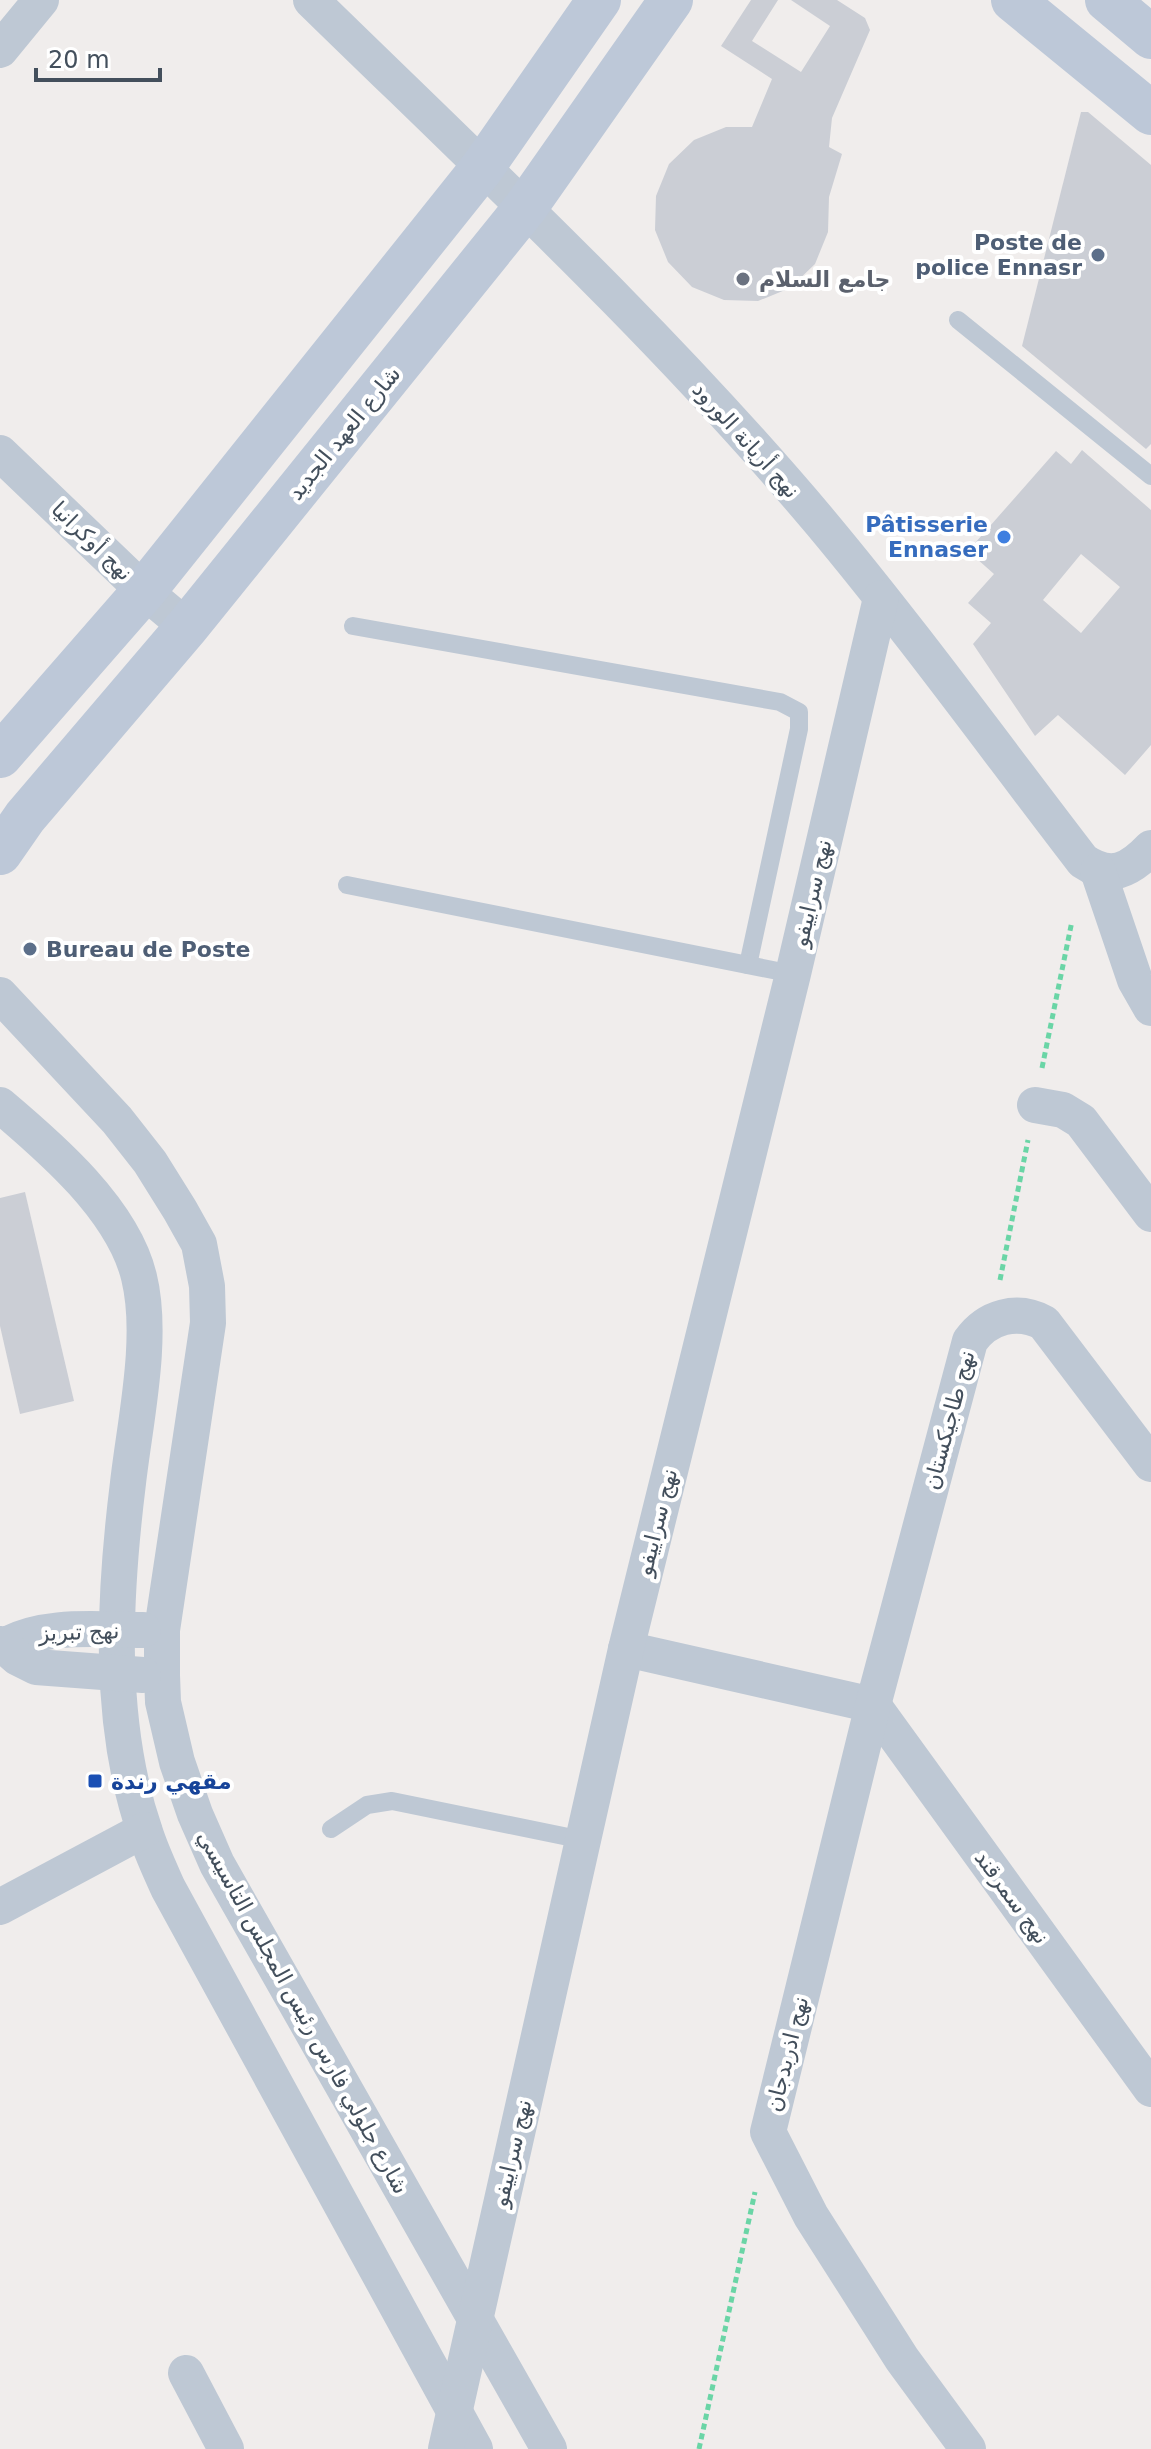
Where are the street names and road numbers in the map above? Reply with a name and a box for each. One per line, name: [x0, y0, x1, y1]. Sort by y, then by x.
street label: شارع العهد الجديد: [283, 361, 405, 505]
street label: نهج أريانة الورود: [687, 376, 806, 503]
street label: نهج أوكرانيا: [46, 495, 139, 586]
street label: نهج سراييفو: [787, 837, 836, 950]
street label: نهج طاجيكستان: [918, 1348, 980, 1492]
street label: نهج سراييفو: [631, 1466, 682, 1579]
street label: نهج تبريز: [37, 1618, 120, 1646]
street label: شارع جلولي فارس رئيس المجلس التاسيسي: [191, 1826, 414, 2199]
street label: نهج سمرقند: [970, 1845, 1054, 1949]
street label: نهج اذربدجان: [761, 1994, 813, 2114]
street label: نهج سراييفو: [487, 2097, 536, 2210]

